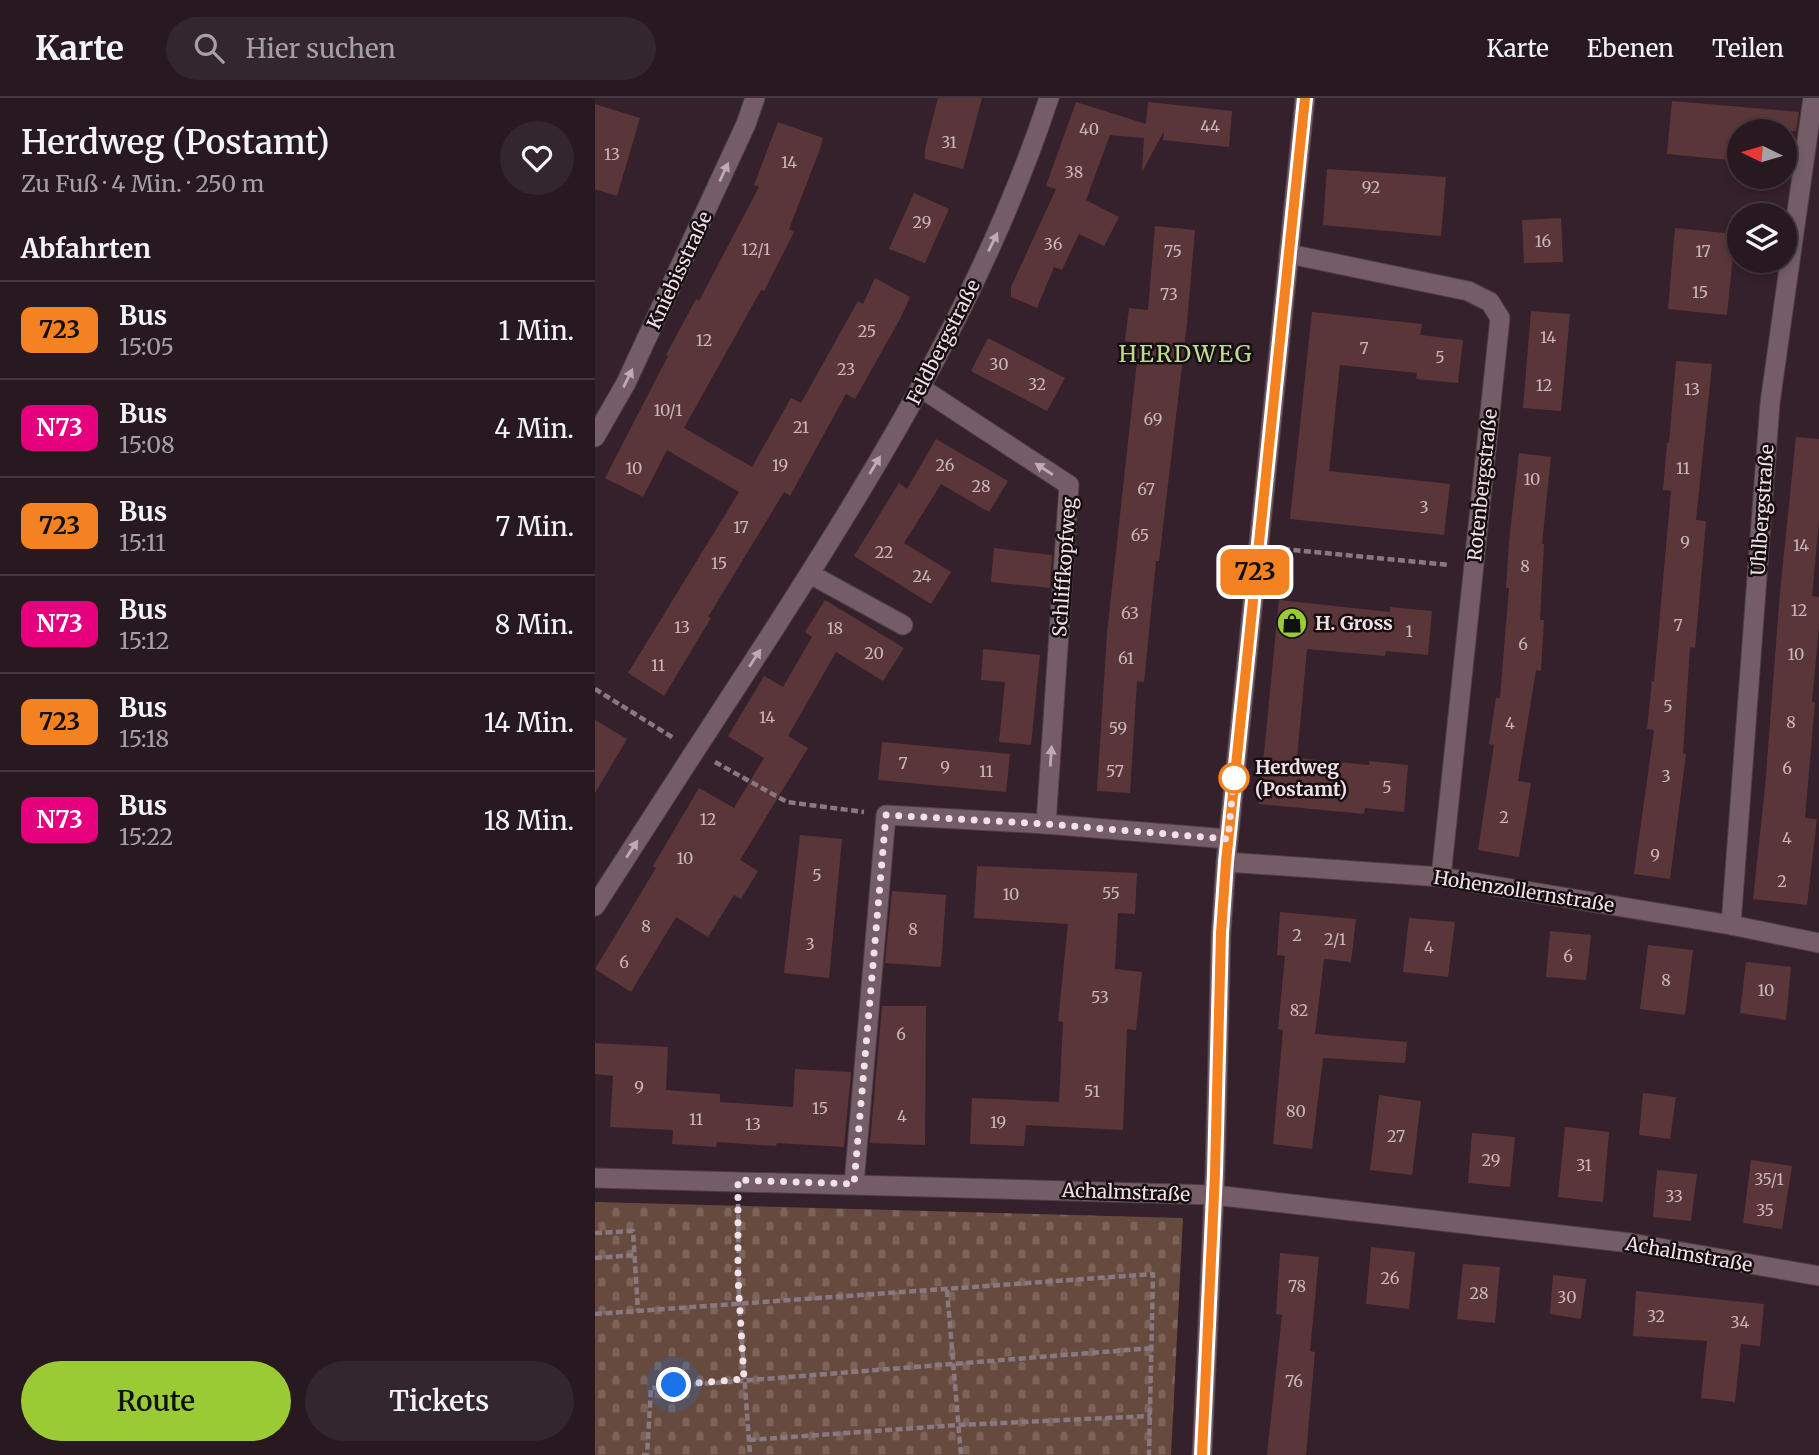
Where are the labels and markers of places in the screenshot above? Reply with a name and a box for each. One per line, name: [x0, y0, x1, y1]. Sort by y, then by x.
shop icon: H. Gross: [1275, 606, 1309, 640]
place label: H. Gross: [1315, 611, 1393, 635]
place label: Herdweg (Postamt): [1255, 755, 1347, 801]
marker: Herdweg (Postamt): [1219, 763, 1249, 793]

